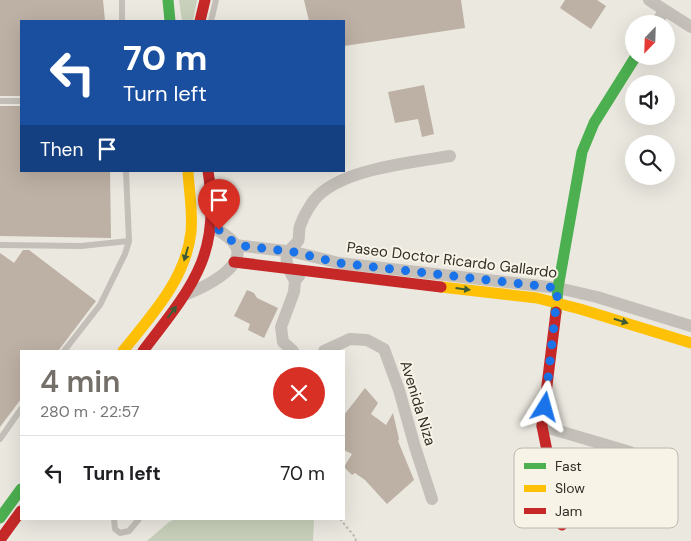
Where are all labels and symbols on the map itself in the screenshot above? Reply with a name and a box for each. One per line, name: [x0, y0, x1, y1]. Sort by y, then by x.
north arrow: [625, 15, 675, 65]
pin: [198, 179, 240, 230]
street label: Paseo Doctor Ricardo Gallardo: [346, 237, 558, 283]
one-way arrow: [181, 247, 189, 262]
one-way arrow: [455, 285, 471, 293]
one-way arrow: [167, 305, 177, 319]
one-way arrow: [614, 318, 629, 326]
street label: Avenida Niza: [396, 358, 440, 448]
position arrow: [518, 380, 570, 432]
legend: [514, 448, 678, 528]
text: Fast: [555, 457, 582, 475]
text: Slow: [555, 479, 585, 497]
text: Jam: [555, 502, 582, 520]

